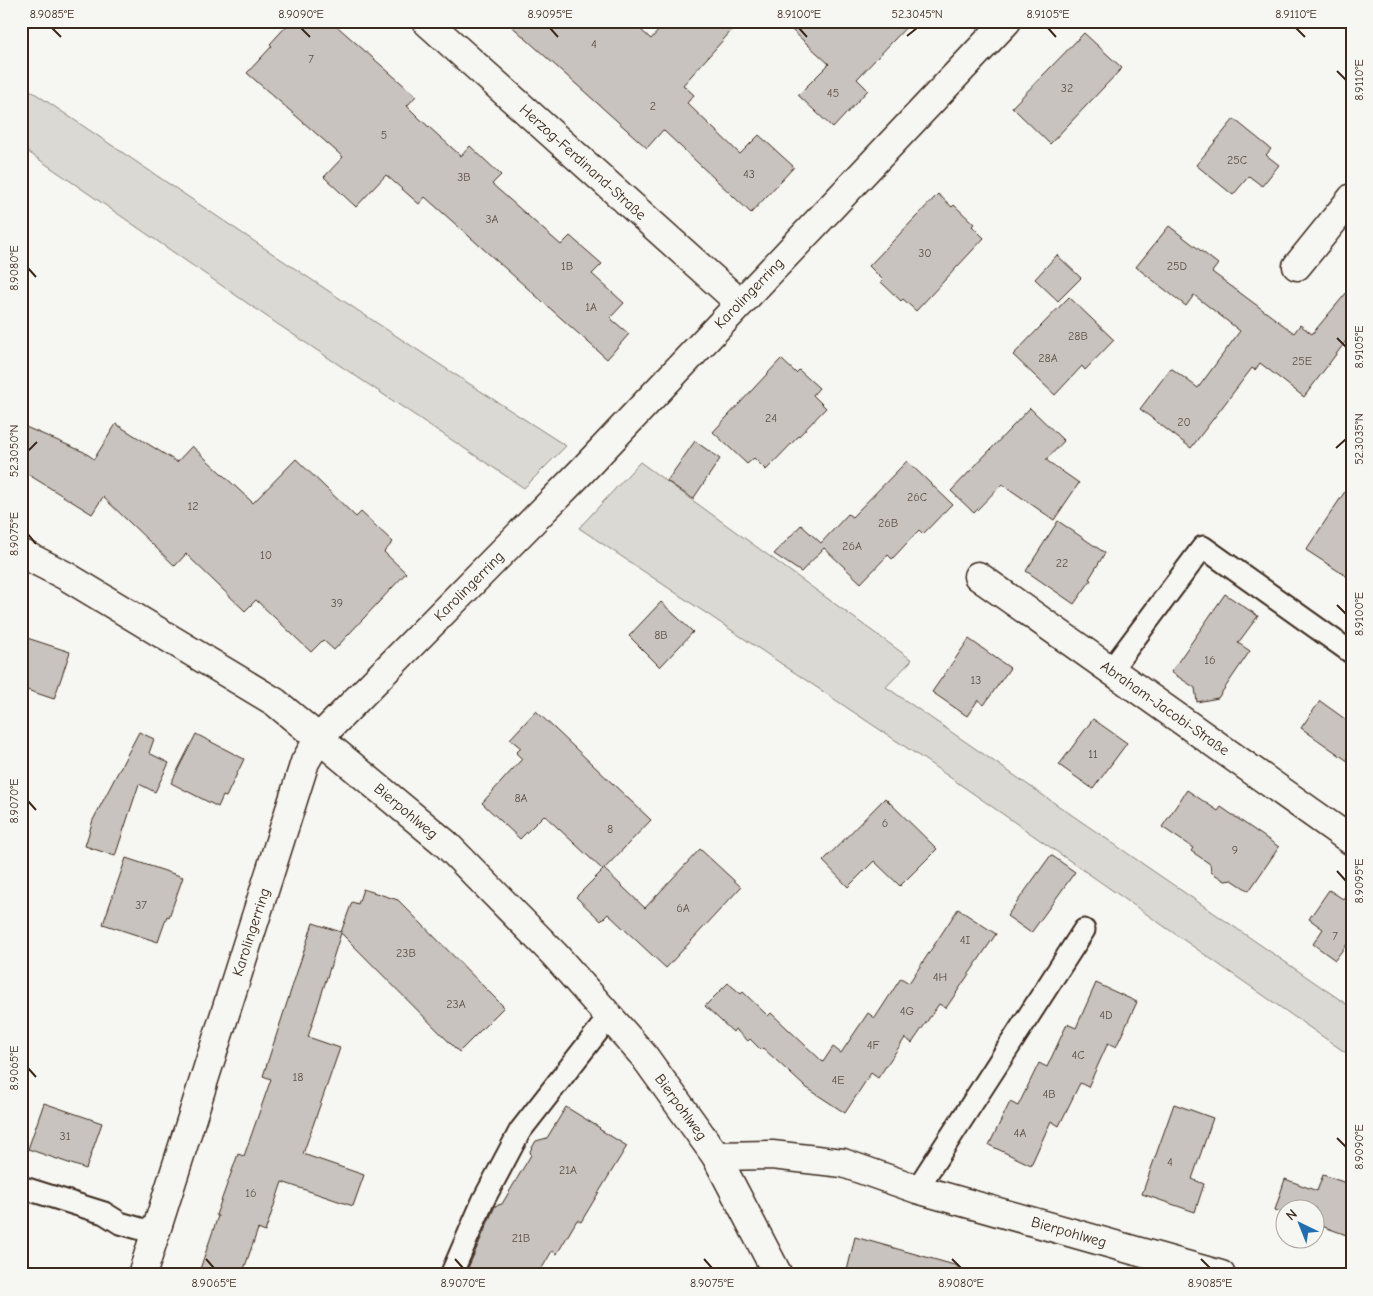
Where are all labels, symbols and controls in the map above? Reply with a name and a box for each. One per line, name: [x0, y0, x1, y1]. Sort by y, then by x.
text: 8.9085°E: [30, 7, 74, 21]
text: 8.9090°E: [278, 7, 324, 21]
text: 8.9095°E: [528, 7, 572, 21]
text: 8.9100°E: [777, 7, 821, 21]
text: 52.3045°N: [891, 7, 943, 21]
text: 8.9105°E: [1026, 7, 1070, 21]
text: 8.9110°E: [1275, 7, 1317, 21]
house number: 4: [591, 37, 597, 51]
house number: 7: [308, 52, 314, 66]
text: 8.9110°E: [1352, 59, 1366, 101]
house number: 32: [1061, 81, 1073, 95]
house number: 45: [827, 86, 839, 100]
house number: 2: [650, 99, 656, 113]
street label: Herzog-Ferdinand-Straße: [516, 100, 650, 224]
house number: 5: [381, 128, 387, 142]
house number: 25C: [1227, 153, 1247, 167]
house number: 43: [743, 167, 755, 181]
house number: 3B: [457, 170, 471, 184]
house number: 3A: [485, 212, 499, 226]
text: 8.9080°E: [7, 245, 21, 291]
house number: 30: [918, 246, 932, 260]
street label: Karolingerring: [711, 254, 787, 332]
house number: 1B: [561, 259, 573, 273]
house number: 25D: [1167, 259, 1187, 273]
house number: 1A: [585, 300, 597, 314]
text: 8.9105°E: [1352, 325, 1366, 369]
house number: 28B: [1068, 329, 1088, 343]
house number: 28A: [1038, 351, 1058, 365]
house number: 25E: [1292, 354, 1312, 368]
house number: 24: [765, 411, 777, 425]
text: 52.3035°N: [1352, 413, 1366, 465]
house number: 20: [1177, 415, 1191, 429]
text: 52.3050°N: [7, 425, 21, 477]
house number: 26C: [907, 490, 927, 504]
house number: 12: [187, 499, 199, 513]
text: 8.9075°E: [7, 512, 21, 556]
house number: 26B: [878, 516, 898, 530]
house number: 26A: [842, 539, 862, 553]
street label: Karolingerring: [430, 547, 508, 625]
house number: 10: [260, 548, 272, 562]
house number: 22: [1056, 556, 1068, 570]
text: 8.9100°E: [1352, 592, 1366, 636]
house number: 39: [331, 596, 343, 610]
house number: 8B: [654, 628, 668, 642]
house number: 16: [1204, 653, 1216, 667]
street label: Abraham-Jacobi-Straße: [1097, 657, 1233, 760]
house number: 13: [971, 673, 981, 687]
house number: 11: [1088, 747, 1098, 761]
text: 8.9070°E: [7, 779, 21, 823]
street label: Bierpohlweg: [371, 779, 441, 843]
house number: 8A: [514, 791, 528, 805]
house number: 6: [882, 816, 888, 830]
house number: 8: [607, 822, 613, 836]
house number: 9: [1232, 843, 1238, 857]
text: 8.9095°E: [1352, 859, 1366, 903]
street label: Karolingerring: [228, 886, 274, 978]
house number: 37: [135, 898, 147, 912]
house number: 6A: [676, 901, 690, 915]
house number: 7: [1332, 929, 1338, 943]
house number: 4I: [960, 933, 971, 947]
house number: 23B: [396, 946, 416, 960]
house number: 4H: [933, 970, 947, 984]
house number: 23A: [446, 997, 466, 1011]
house number: 4G: [900, 1004, 915, 1018]
house number: 4D: [1099, 1008, 1113, 1022]
house number: 4F: [867, 1038, 879, 1052]
text: 8.9065°E: [7, 1046, 21, 1090]
house number: 4C: [1071, 1048, 1085, 1062]
house number: 18: [293, 1070, 303, 1084]
street label: Bierpohlweg: [651, 1070, 711, 1144]
house number: 4E: [831, 1073, 845, 1087]
house number: 4B: [1042, 1087, 1056, 1101]
text: 8.9090°E: [1352, 1124, 1366, 1170]
house number: 4A: [1014, 1126, 1026, 1140]
house number: 31: [60, 1129, 71, 1143]
house number: 4: [1167, 1155, 1173, 1169]
house number: 21A: [559, 1163, 577, 1177]
house number: 16: [245, 1186, 257, 1200]
north arrow: [1276, 1198, 1326, 1248]
text: N: [1282, 1206, 1301, 1224]
street label: Bierpohlweg: [1029, 1213, 1109, 1251]
house number: 21B: [512, 1231, 530, 1245]
text: 8.9065°E: [192, 1276, 236, 1290]
text: 8.9070°E: [441, 1276, 485, 1290]
text: 8.9075°E: [690, 1276, 734, 1290]
text: 8.9080°E: [938, 1276, 984, 1290]
text: 8.9085°E: [1188, 1276, 1232, 1290]

